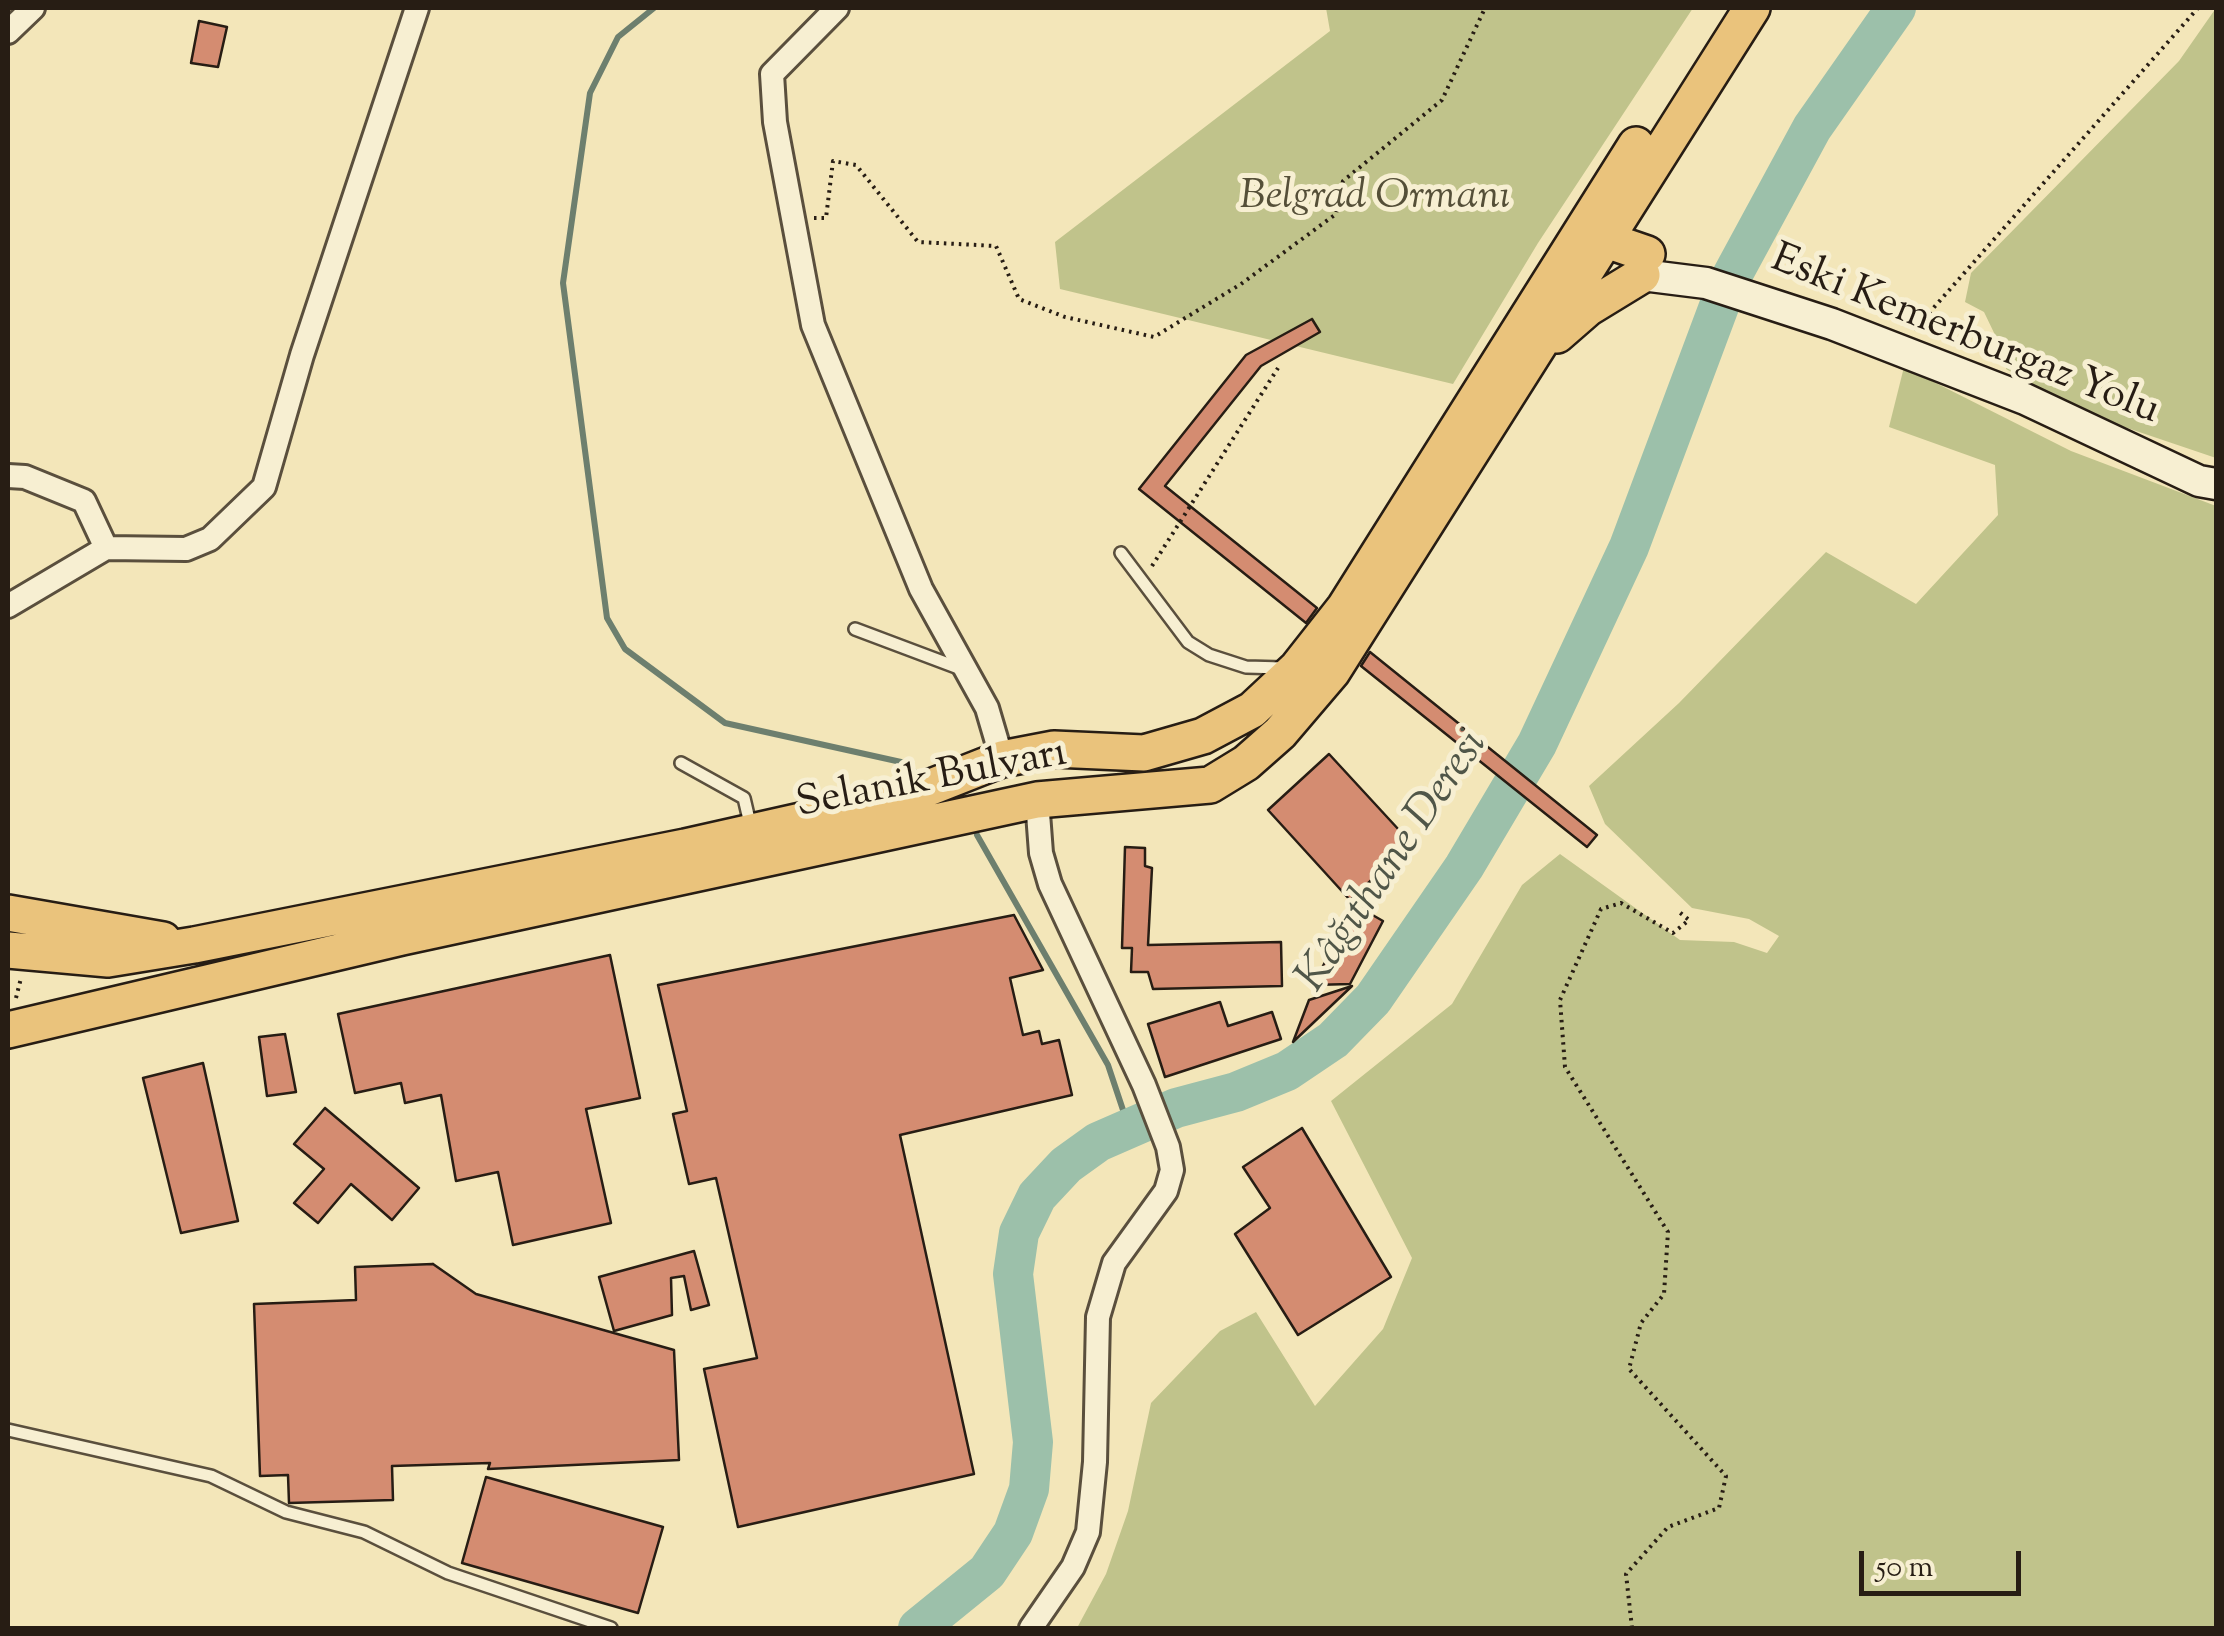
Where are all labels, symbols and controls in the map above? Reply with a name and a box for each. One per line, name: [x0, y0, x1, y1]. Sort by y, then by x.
park label: Belgrad Ormanı: [1240, 175, 1510, 225]
street label: Eski Kemerburgaz Yolu: [1762, 237, 2166, 439]
water label: Kâğıthane Deresi: [1288, 722, 1502, 1004]
street label: Selanik Bulvarı: [792, 731, 1072, 833]
scale bar: [1864, 1531, 2026, 1593]
text: 50 m: [1876, 1547, 1933, 1590]

